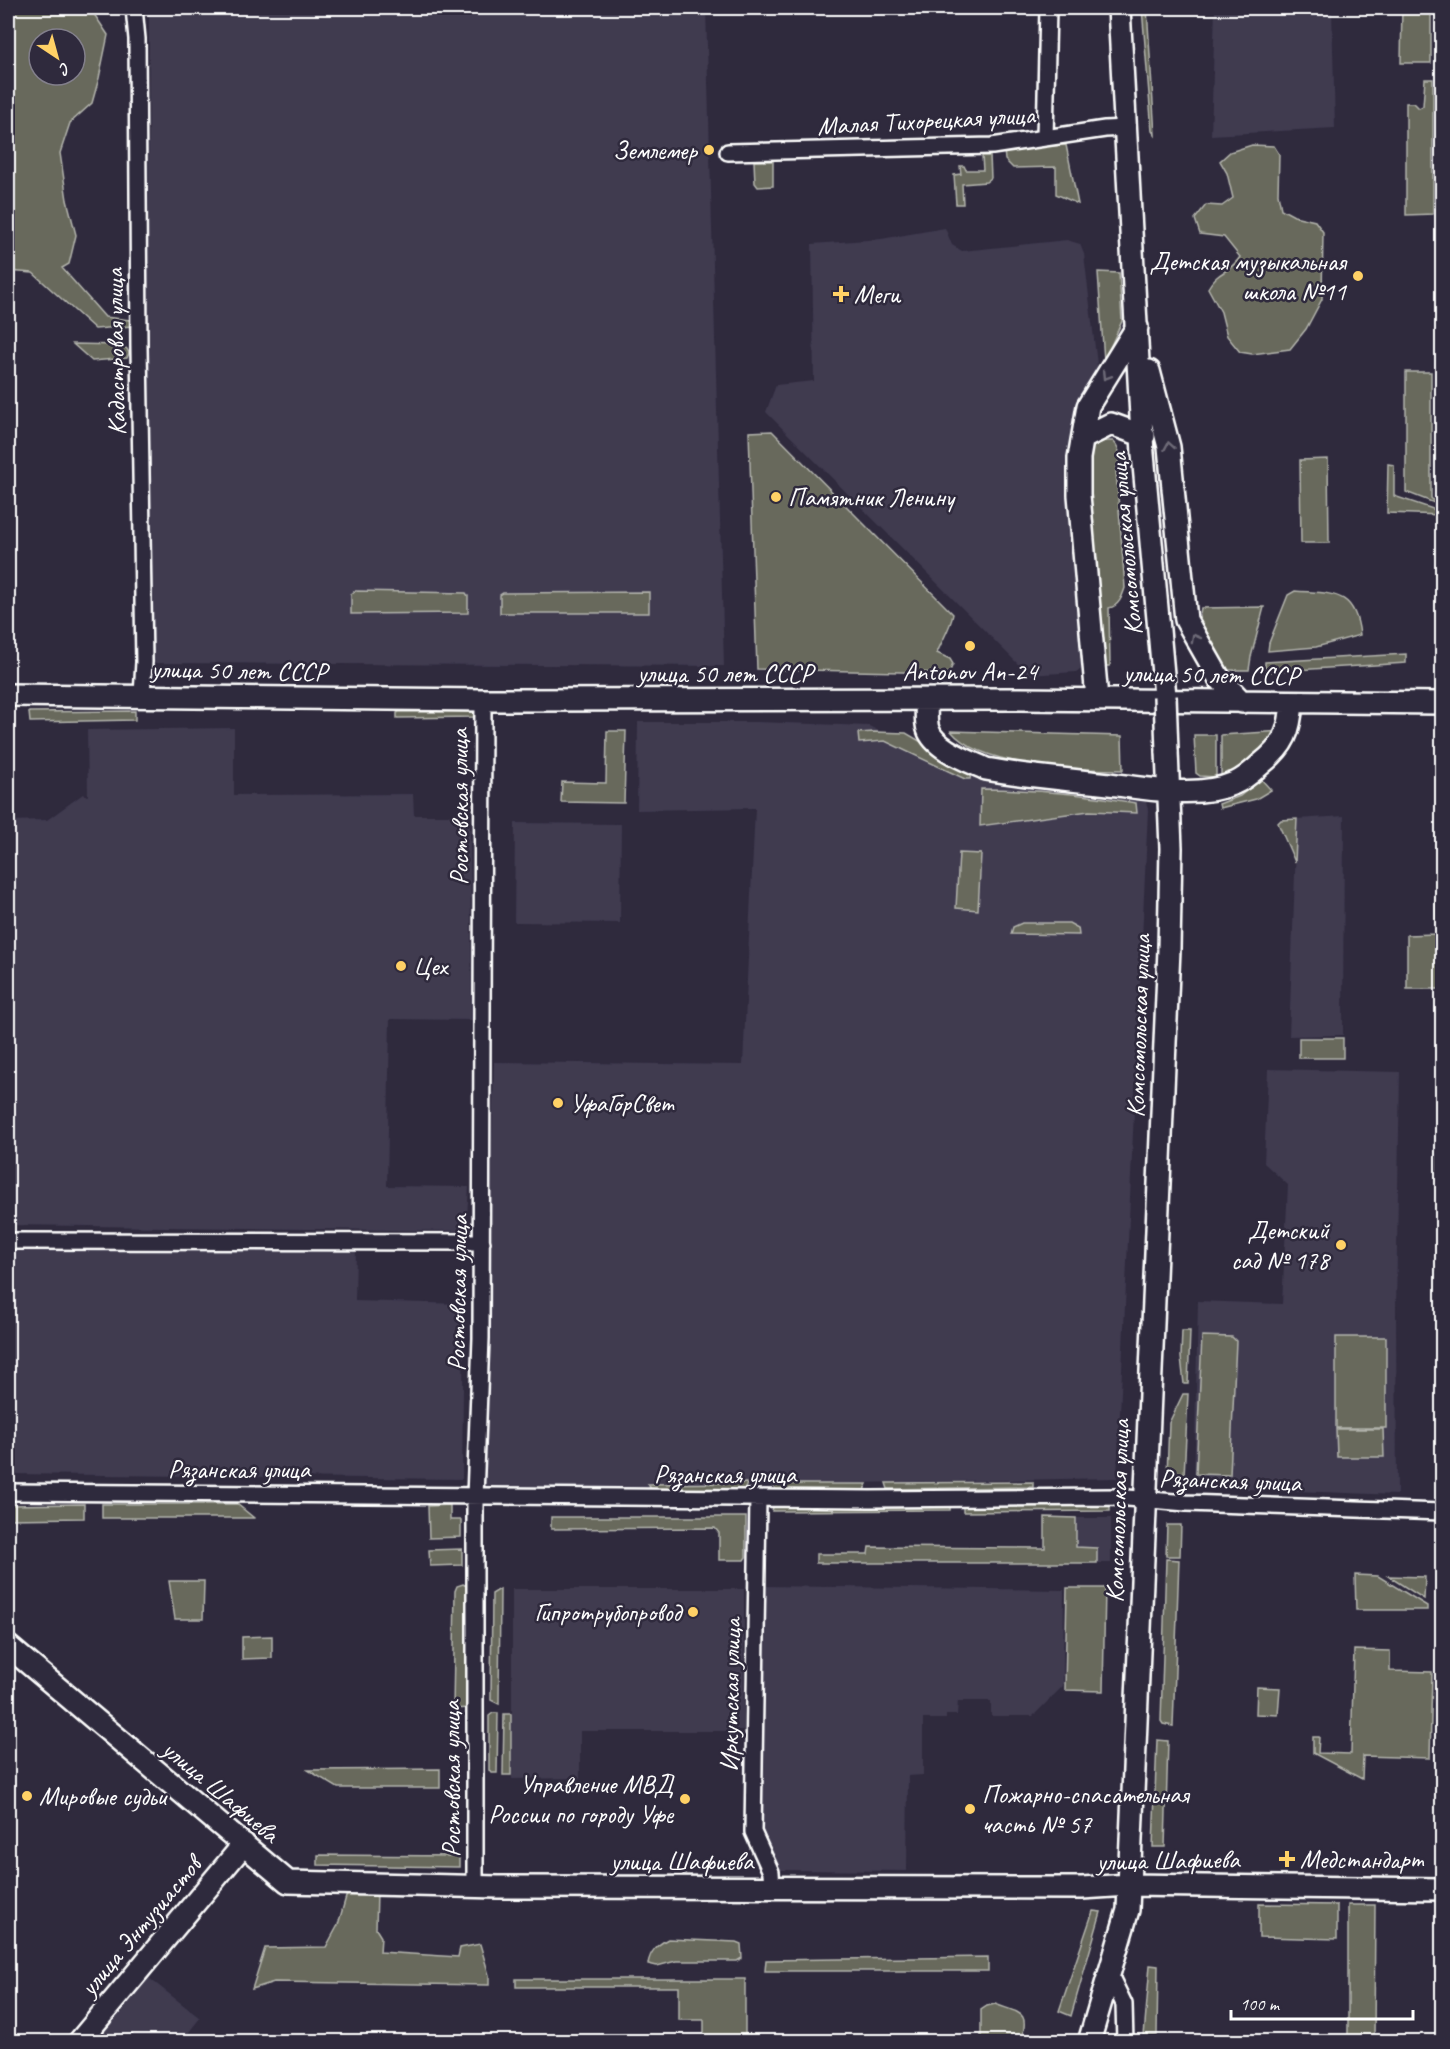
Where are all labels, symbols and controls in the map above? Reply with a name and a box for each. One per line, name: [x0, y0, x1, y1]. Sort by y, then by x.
north arrow: [27, 27, 87, 87]
text: С: [54, 58, 74, 80]
street label: Малая Тихорецкая улица: [816, 98, 1037, 143]
place label: Землемер: [613, 134, 698, 167]
marker: Землемер: [702, 143, 716, 157]
place label: Детская музыкальная школа №11: [1150, 245, 1348, 308]
street label: Кадастровая улица: [98, 267, 133, 436]
marker: Детская музыкальная школа №11: [1351, 269, 1365, 283]
place label: Меги: [854, 278, 901, 311]
marker: Меги: [832, 285, 850, 303]
one-way arrow: [1102, 370, 1114, 380]
one-way arrow: [1163, 442, 1175, 451]
street label: Комсомольская улица: [1101, 450, 1150, 637]
place label: Памятник Ленину: [788, 481, 956, 514]
marker: Памятник Ленину: [769, 490, 783, 504]
one-way arrow: [1191, 634, 1203, 644]
marker: Antonov An-24: [963, 639, 977, 653]
street label: улица 50 лет СССР: [149, 652, 331, 689]
place label: Antonov An-24: [903, 655, 1040, 688]
street label: улица 50 лет СССР: [1121, 656, 1303, 693]
street label: улица 50 лет СССР: [635, 657, 817, 690]
street label: Ростовская улица: [443, 727, 476, 885]
street label: Комсомольская улица: [1119, 932, 1158, 1118]
place label: Цех: [413, 950, 449, 983]
marker: Цех: [394, 959, 408, 973]
place label: УфаГорСвет: [570, 1087, 675, 1120]
marker: УфаГорСвет: [551, 1096, 565, 1110]
street label: Ростовская улица: [440, 1213, 475, 1372]
place label: Детский сад № 178: [1231, 1214, 1331, 1277]
marker: Детский сад № 178: [1334, 1238, 1348, 1252]
street label: Комсомольская улица: [1098, 1417, 1137, 1603]
street label: Рязанская улица: [168, 1453, 312, 1487]
street label: Рязанская улица: [654, 1458, 798, 1492]
street label: Рязанская улица: [1158, 1462, 1303, 1501]
place label: Гипротрубопровод: [535, 1596, 683, 1629]
marker: Гипротрубопровод: [686, 1605, 700, 1619]
street label: Иркутская улица: [713, 1616, 748, 1772]
street label: Ростовская улица: [435, 1699, 468, 1857]
street label: улица Шафиева: [154, 1732, 287, 1851]
place label: Управление МВД России по городу Уфе: [489, 1768, 675, 1831]
place label: Пожарно-спасательная часть № 57: [982, 1778, 1190, 1841]
place label: Мировые судьи: [39, 1780, 168, 1813]
marker: Мировые судьи: [20, 1789, 34, 1803]
marker: Управление МВД России по городу Уфе: [678, 1792, 692, 1806]
marker: Пожарно-спасательная часть № 57: [963, 1802, 977, 1816]
street label: улица Шафиева: [1094, 1843, 1241, 1878]
place label: Медстандарт: [1300, 1843, 1424, 1876]
street label: улица Шафиева: [609, 1845, 755, 1878]
street label: улица Энтузиастов: [71, 1846, 211, 2004]
marker: Медстандарт: [1278, 1850, 1296, 1868]
scale bar: [1231, 1983, 1412, 2021]
text: 100 m: [1240, 1993, 1281, 2015]

